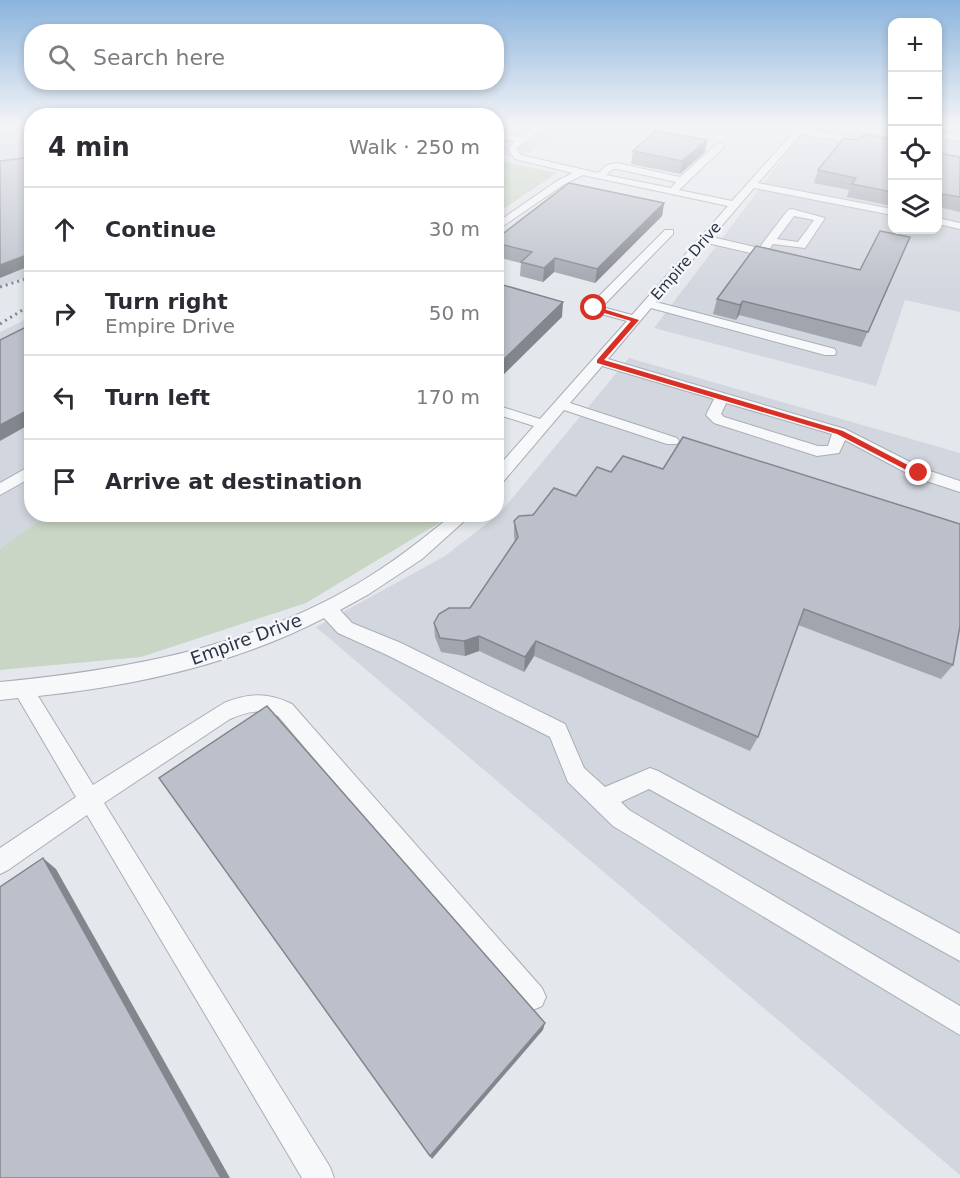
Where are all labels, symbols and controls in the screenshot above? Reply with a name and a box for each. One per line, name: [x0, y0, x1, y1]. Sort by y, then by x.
map controls: [888, 18, 942, 234]
button: +: [888, 18, 942, 72]
search box: [24, 24, 504, 90]
icon: search: [45, 41, 78, 74]
text: Search here: [93, 45, 225, 70]
button: −: [888, 72, 942, 126]
button: locate: [888, 126, 942, 180]
text: 4 min: [48, 132, 130, 162]
text: Walk · 250 m: [349, 135, 480, 159]
button: layers: [888, 180, 942, 234]
icon: ahead: [48, 213, 81, 246]
text: Continue: [105, 217, 216, 242]
text: 30 m: [429, 217, 480, 241]
street label: Empire Drive: [647, 218, 725, 304]
text: Turn right: [105, 289, 228, 314]
route start: [580, 294, 606, 320]
icon: right: [48, 297, 81, 330]
text: 50 m: [429, 301, 480, 325]
text: Empire Drive: [105, 314, 235, 338]
icon: left: [48, 381, 81, 414]
text: Turn left: [105, 385, 210, 410]
text: 170 m: [416, 385, 480, 409]
route end: [905, 459, 931, 485]
icon: arrive: [48, 465, 81, 498]
text: Arrive at destination: [105, 469, 362, 494]
street label: Empire Drive: [187, 609, 305, 669]

